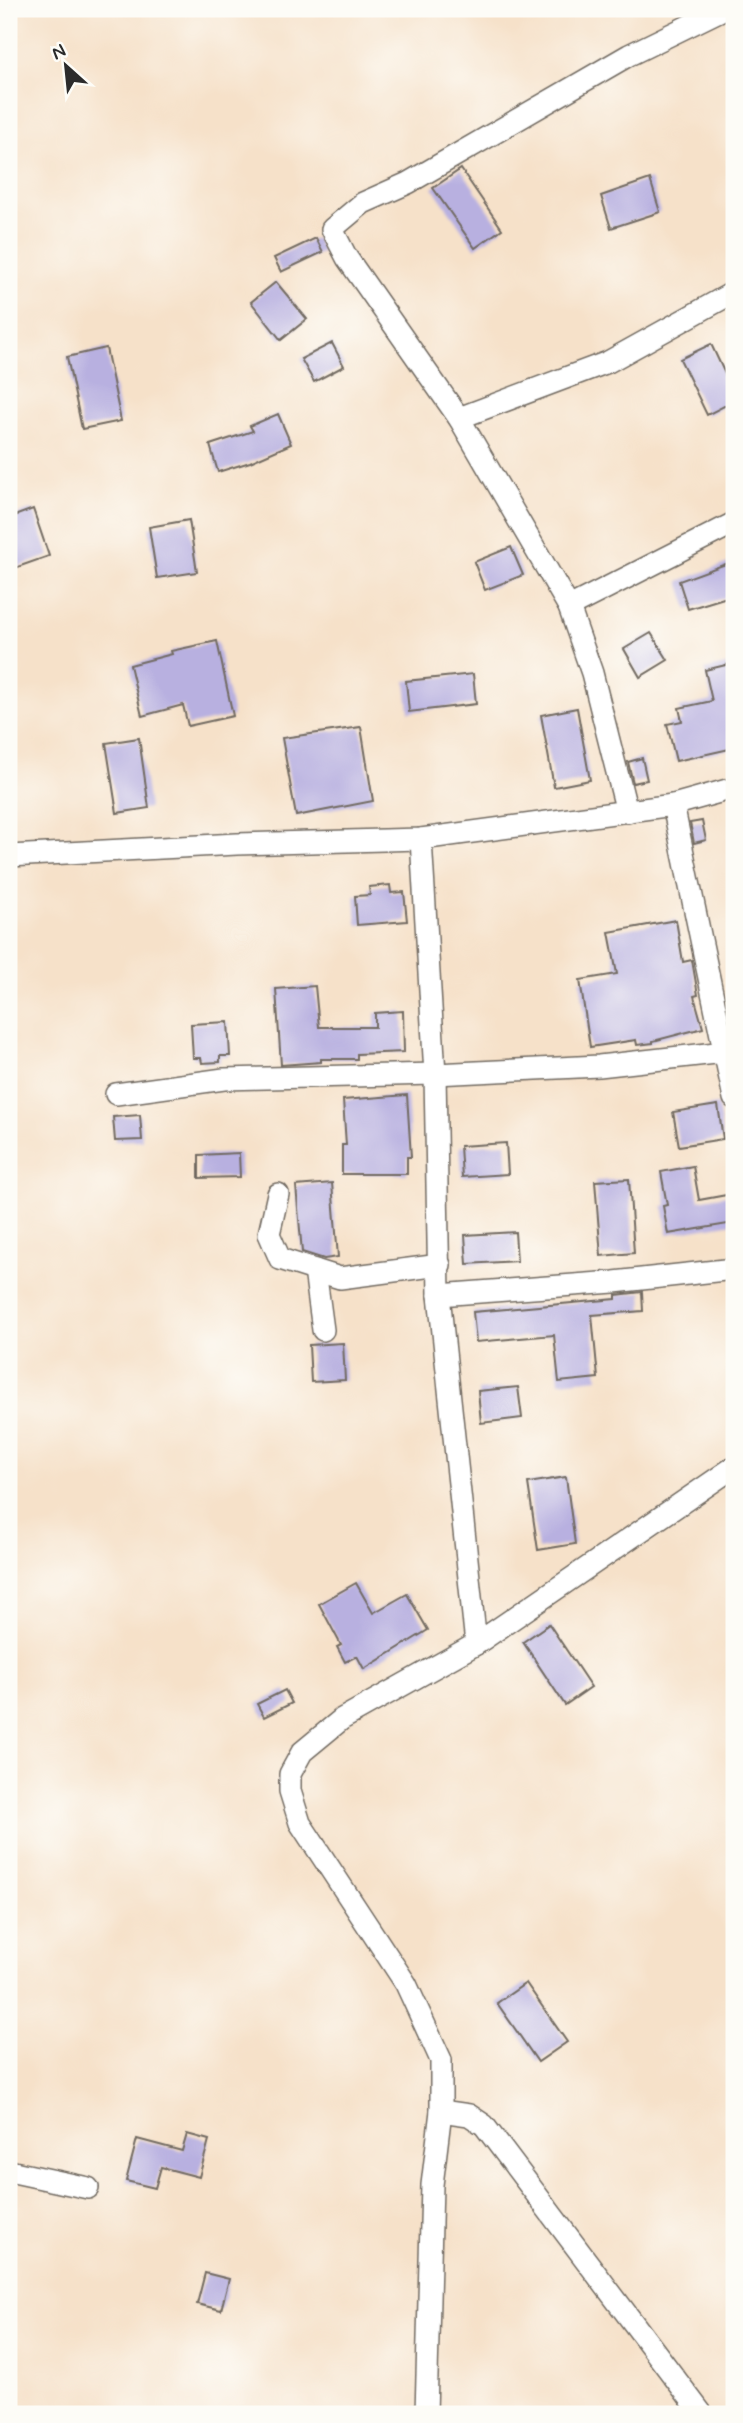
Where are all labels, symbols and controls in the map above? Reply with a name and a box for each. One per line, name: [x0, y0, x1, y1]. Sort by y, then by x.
north arrow: [32, 32, 102, 102]
text: N: [48, 38, 70, 66]

